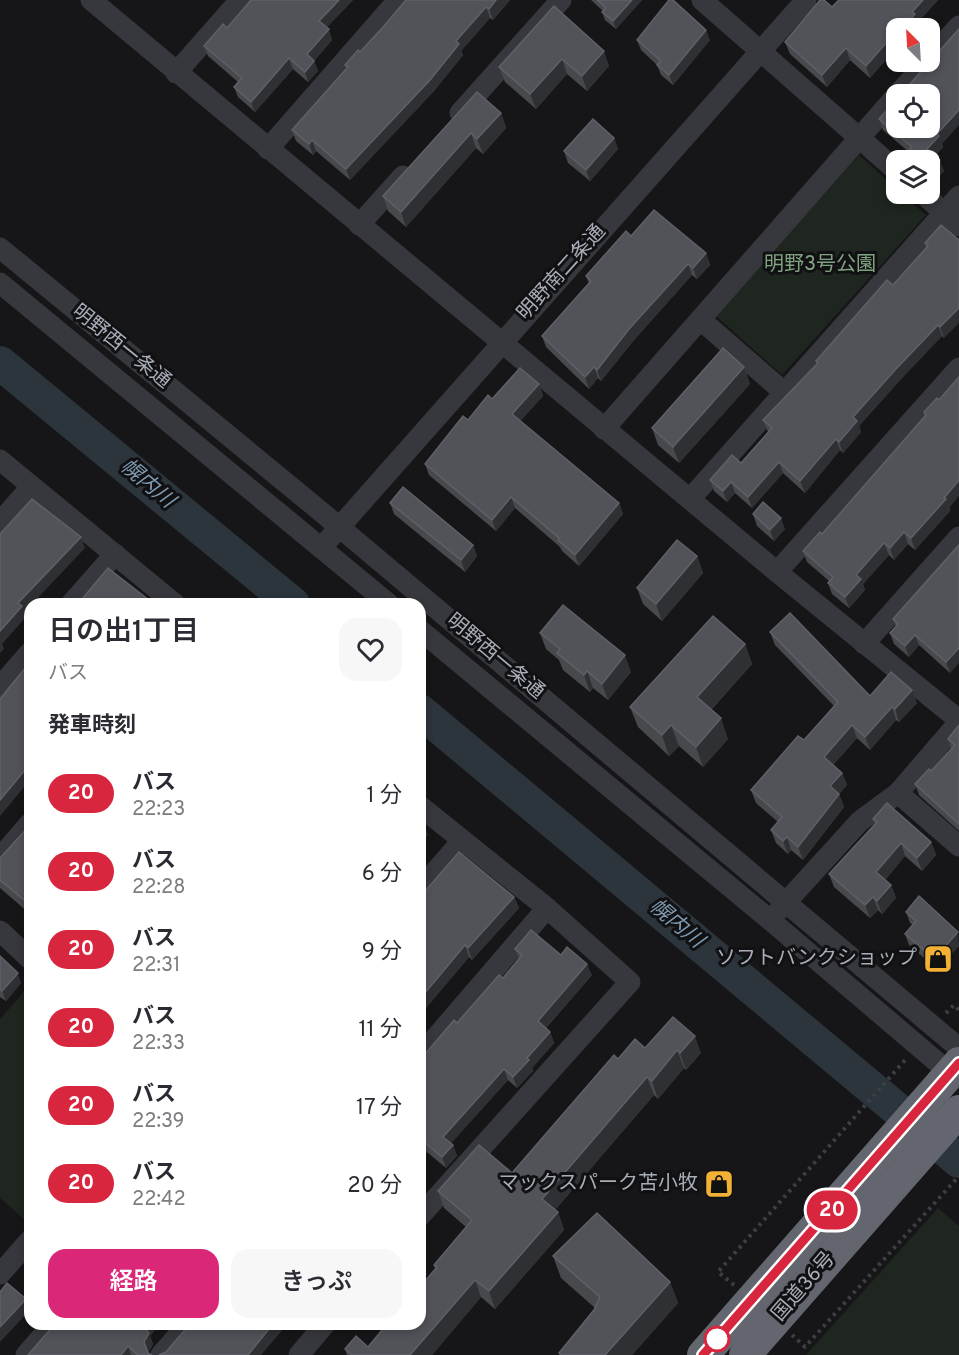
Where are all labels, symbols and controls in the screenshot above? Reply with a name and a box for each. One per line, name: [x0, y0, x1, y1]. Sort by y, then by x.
north arrow: [886, 18, 940, 72]
map controls: [886, 18, 940, 204]
button: locate: [886, 84, 940, 138]
button: layers: [886, 150, 940, 204]
street label: 明野南二条通: [512, 220, 612, 326]
park label: 明野3号公園: [764, 252, 876, 278]
street label: 明野西一条通: [66, 299, 176, 395]
water label: 幌内川: [114, 453, 181, 516]
street label: 明野西一条通: [441, 608, 549, 706]
text: 日の出1丁目: [48, 615, 199, 651]
button: heart: [339, 618, 402, 681]
text: バス: [48, 661, 88, 687]
text: 発車時刻: [48, 713, 136, 740]
text: バス: [132, 770, 176, 797]
text: 20: [68, 780, 94, 807]
text: 1 分: [367, 783, 402, 810]
text: 22:23: [132, 797, 185, 823]
text: バス: [132, 848, 176, 875]
text: 20: [68, 858, 94, 885]
text: 6 分: [362, 861, 402, 888]
text: 22:28: [132, 875, 185, 901]
water label: 幌内川: [643, 893, 710, 956]
text: バス: [132, 926, 176, 953]
text: 20: [68, 936, 94, 963]
text: 9 分: [362, 939, 402, 966]
shop icon: ソフトバンクショップ: [922, 943, 954, 975]
place label: ソフトバンクショップ: [716, 946, 917, 972]
text: 22:31: [132, 953, 180, 979]
text: バス: [132, 1004, 176, 1031]
text: 20: [68, 1014, 94, 1041]
text: 11 分: [358, 1017, 402, 1044]
text: 22:33: [132, 1031, 185, 1057]
text: バス: [132, 1082, 176, 1109]
text: 20: [68, 1092, 94, 1119]
text: 17 分: [356, 1095, 402, 1122]
text: 22:39: [132, 1109, 185, 1135]
text: バス: [132, 1160, 176, 1187]
shop icon: マックスパーク苫小牧: [703, 1168, 735, 1200]
text: 20: [68, 1170, 94, 1197]
place label: マックスパーク苫小牧: [499, 1171, 698, 1197]
text: 20 分: [347, 1173, 402, 1200]
text: 22:42: [132, 1187, 186, 1213]
line badge: 20: [805, 1190, 859, 1230]
text: 20: [819, 1197, 845, 1224]
street label: 国道36号: [767, 1247, 841, 1327]
button: 経路: [48, 1249, 219, 1318]
button: きっぷ: [231, 1249, 402, 1318]
unlabelled marker: [704, 1326, 730, 1352]

